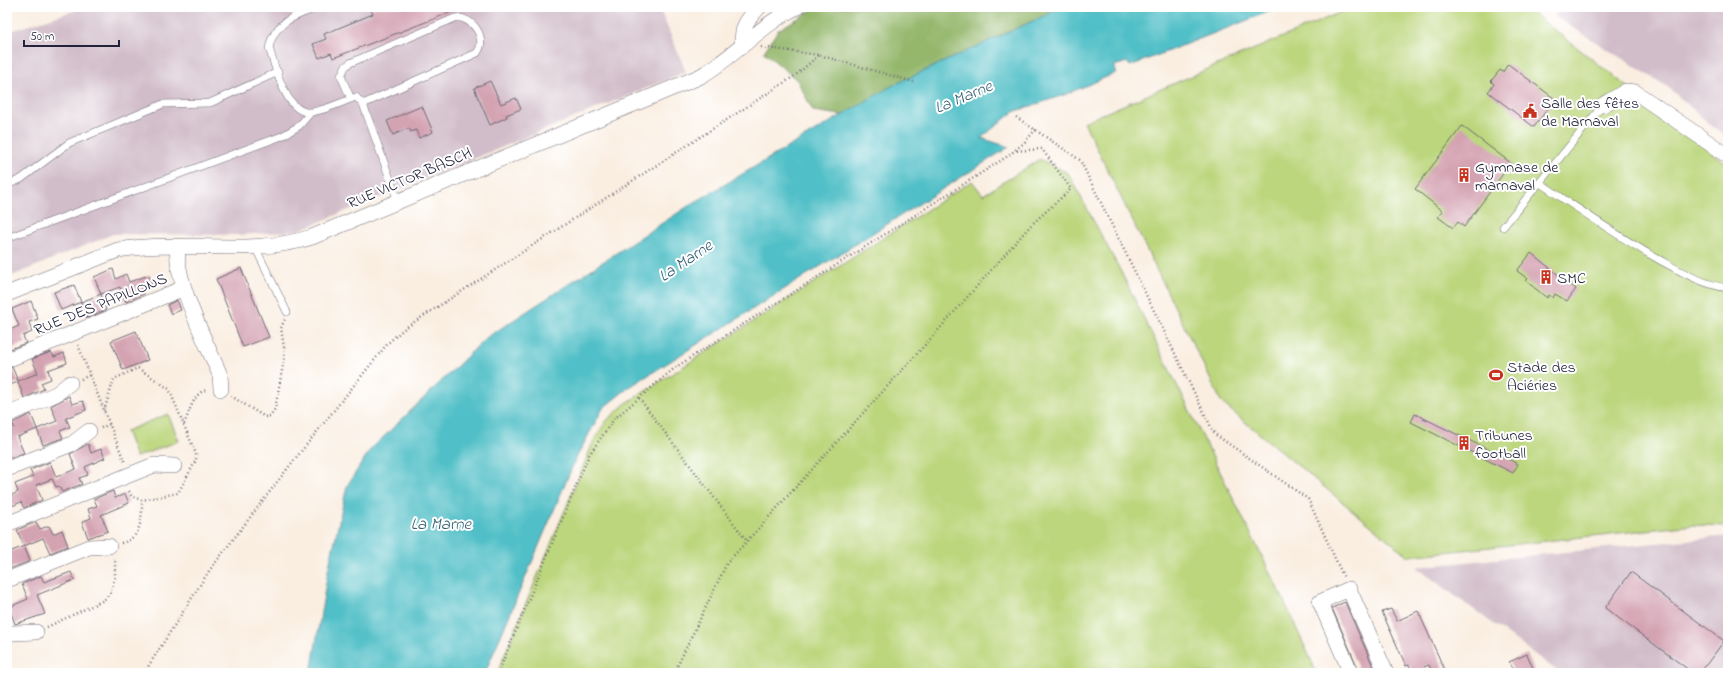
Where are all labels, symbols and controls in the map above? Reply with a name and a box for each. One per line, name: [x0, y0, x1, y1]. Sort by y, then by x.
scale bar: [24, 22, 119, 48]
text: 50 m: [30, 28, 54, 46]
water label: La Marne: [931, 74, 998, 121]
place label: Salle des fêtes de Marnaval: [1541, 92, 1639, 134]
public building icon: Salle des fêtes de Marnaval: [1522, 103, 1538, 119]
street label: RUE VICTOR BASCH: [344, 142, 476, 216]
place label: Gymnase de marnaval: [1475, 156, 1559, 198]
building icon: Gymnase de marnaval: [1456, 167, 1472, 183]
water label: La Marne: [654, 233, 719, 289]
street label: RUE DES PAPILLONS: [30, 267, 171, 343]
place label: SMC: [1557, 267, 1586, 291]
building icon: SMC: [1538, 269, 1554, 285]
place label: Stade des Aciéries: [1507, 356, 1576, 398]
sports icon: Stade des Aciéries: [1488, 367, 1504, 383]
place label: Tribunes football: [1475, 424, 1533, 466]
building icon: Tribunes football: [1456, 435, 1472, 451]
water label: La Marne: [411, 512, 473, 537]

